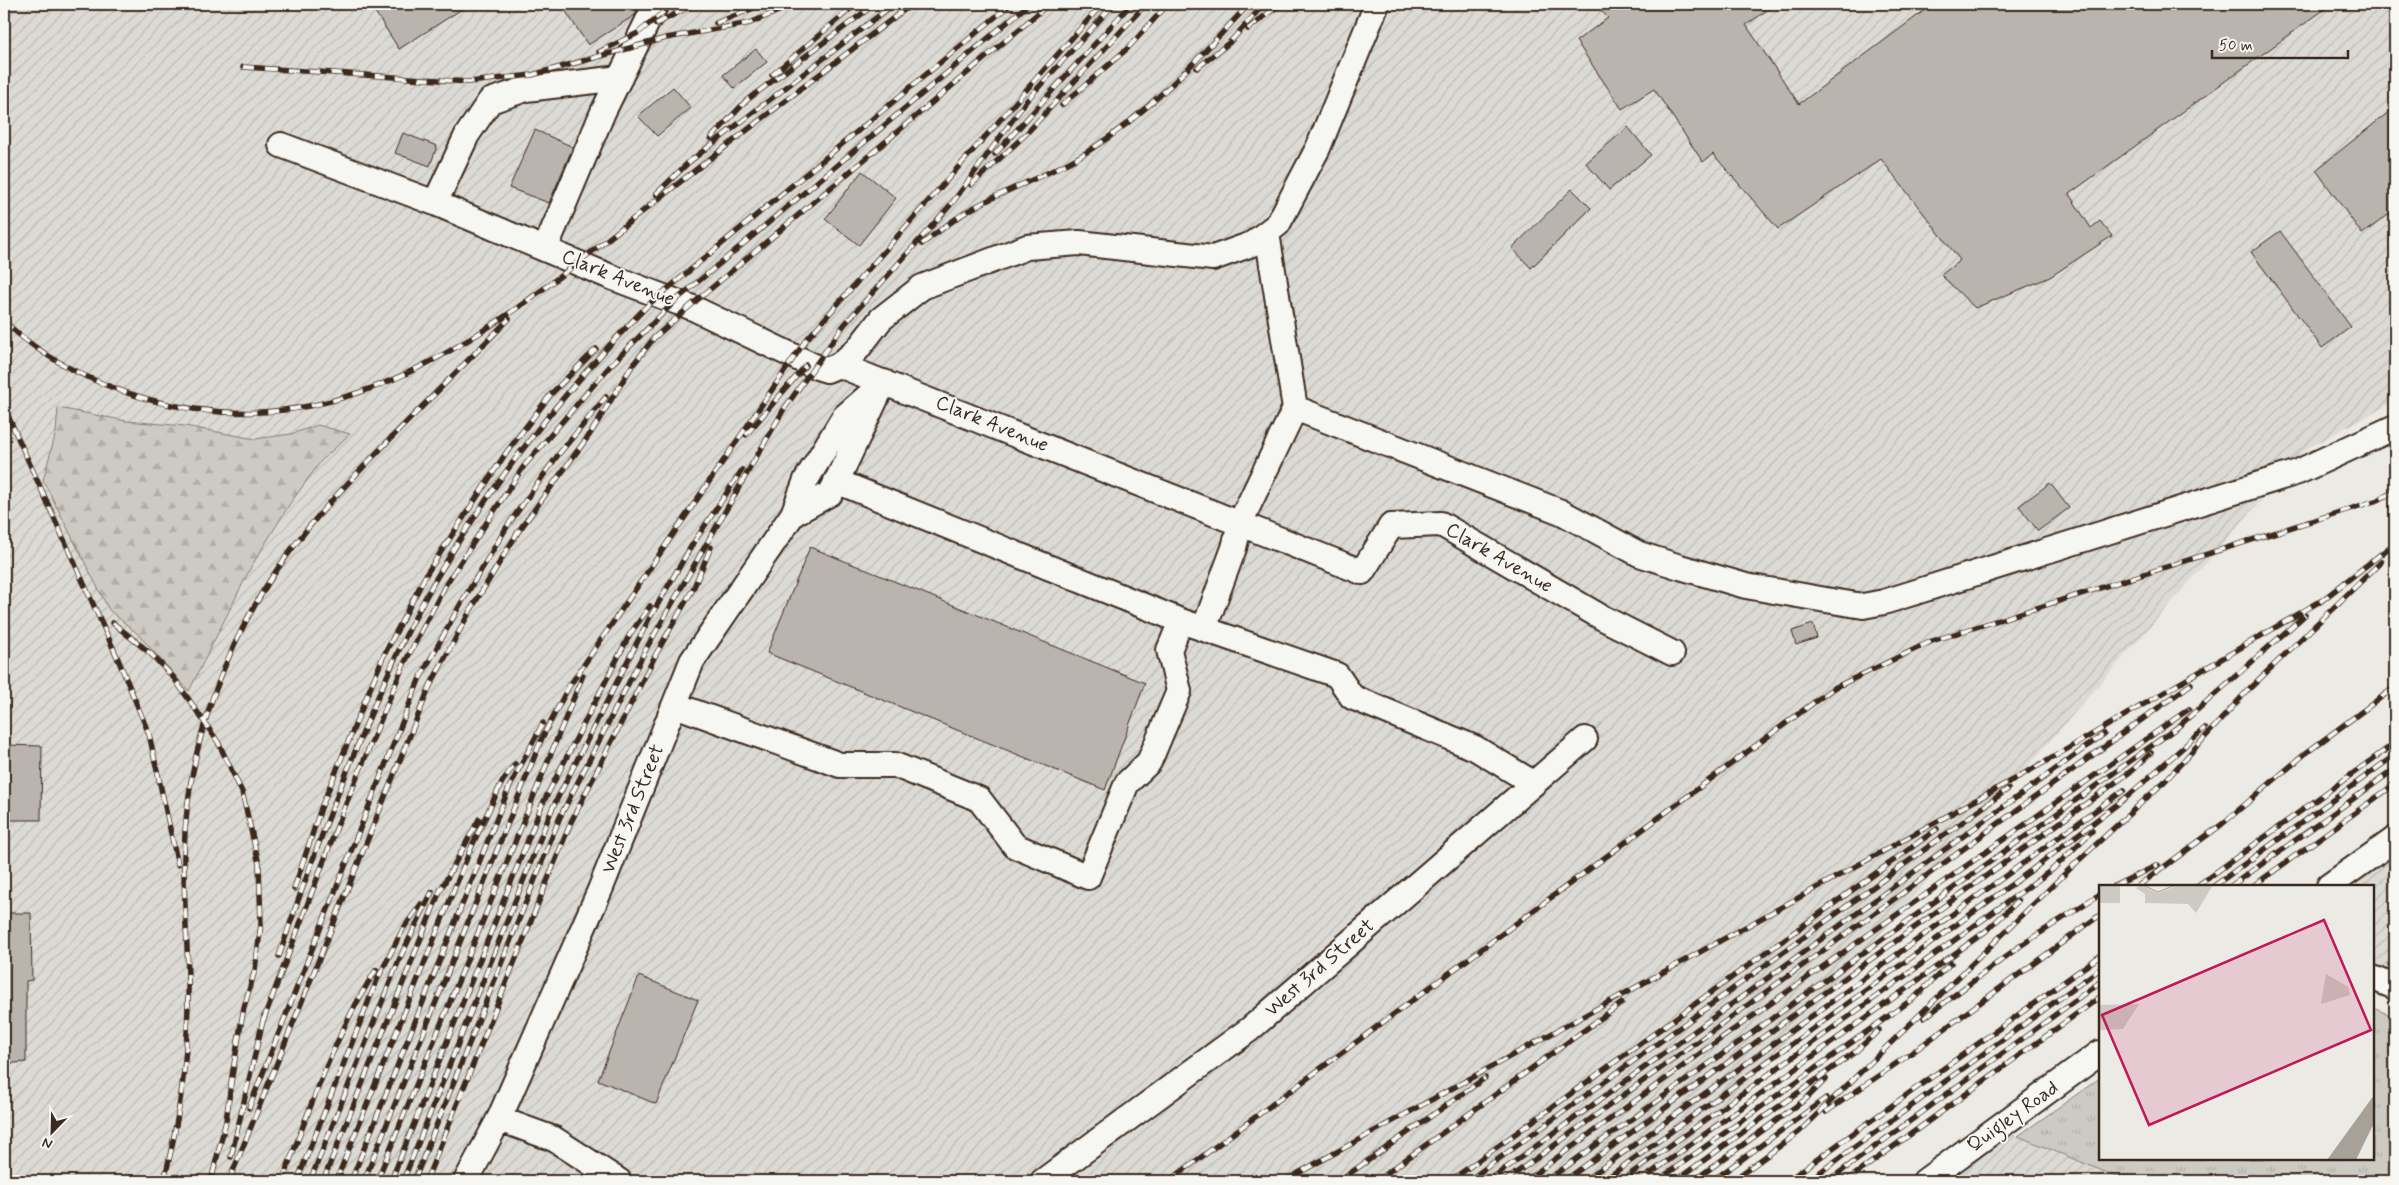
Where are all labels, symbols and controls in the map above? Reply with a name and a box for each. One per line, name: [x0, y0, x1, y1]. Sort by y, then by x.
scale bar: [2212, 28, 2348, 60]
text: 50 m: [2219, 36, 2253, 56]
street label: Clark Avenue: [557, 243, 679, 313]
street label: Clark Avenue: [931, 389, 1053, 459]
street label: Clark Avenue: [1440, 516, 1558, 600]
street label: West 3rd Street: [595, 740, 671, 878]
inset map: [2099, 885, 2374, 1160]
street label: West 3rd Street: [1259, 913, 1381, 1023]
street label: Quigley Road: [1962, 1075, 2065, 1161]
north arrow: [28, 1108, 78, 1158]
text: N: [40, 1133, 55, 1153]

